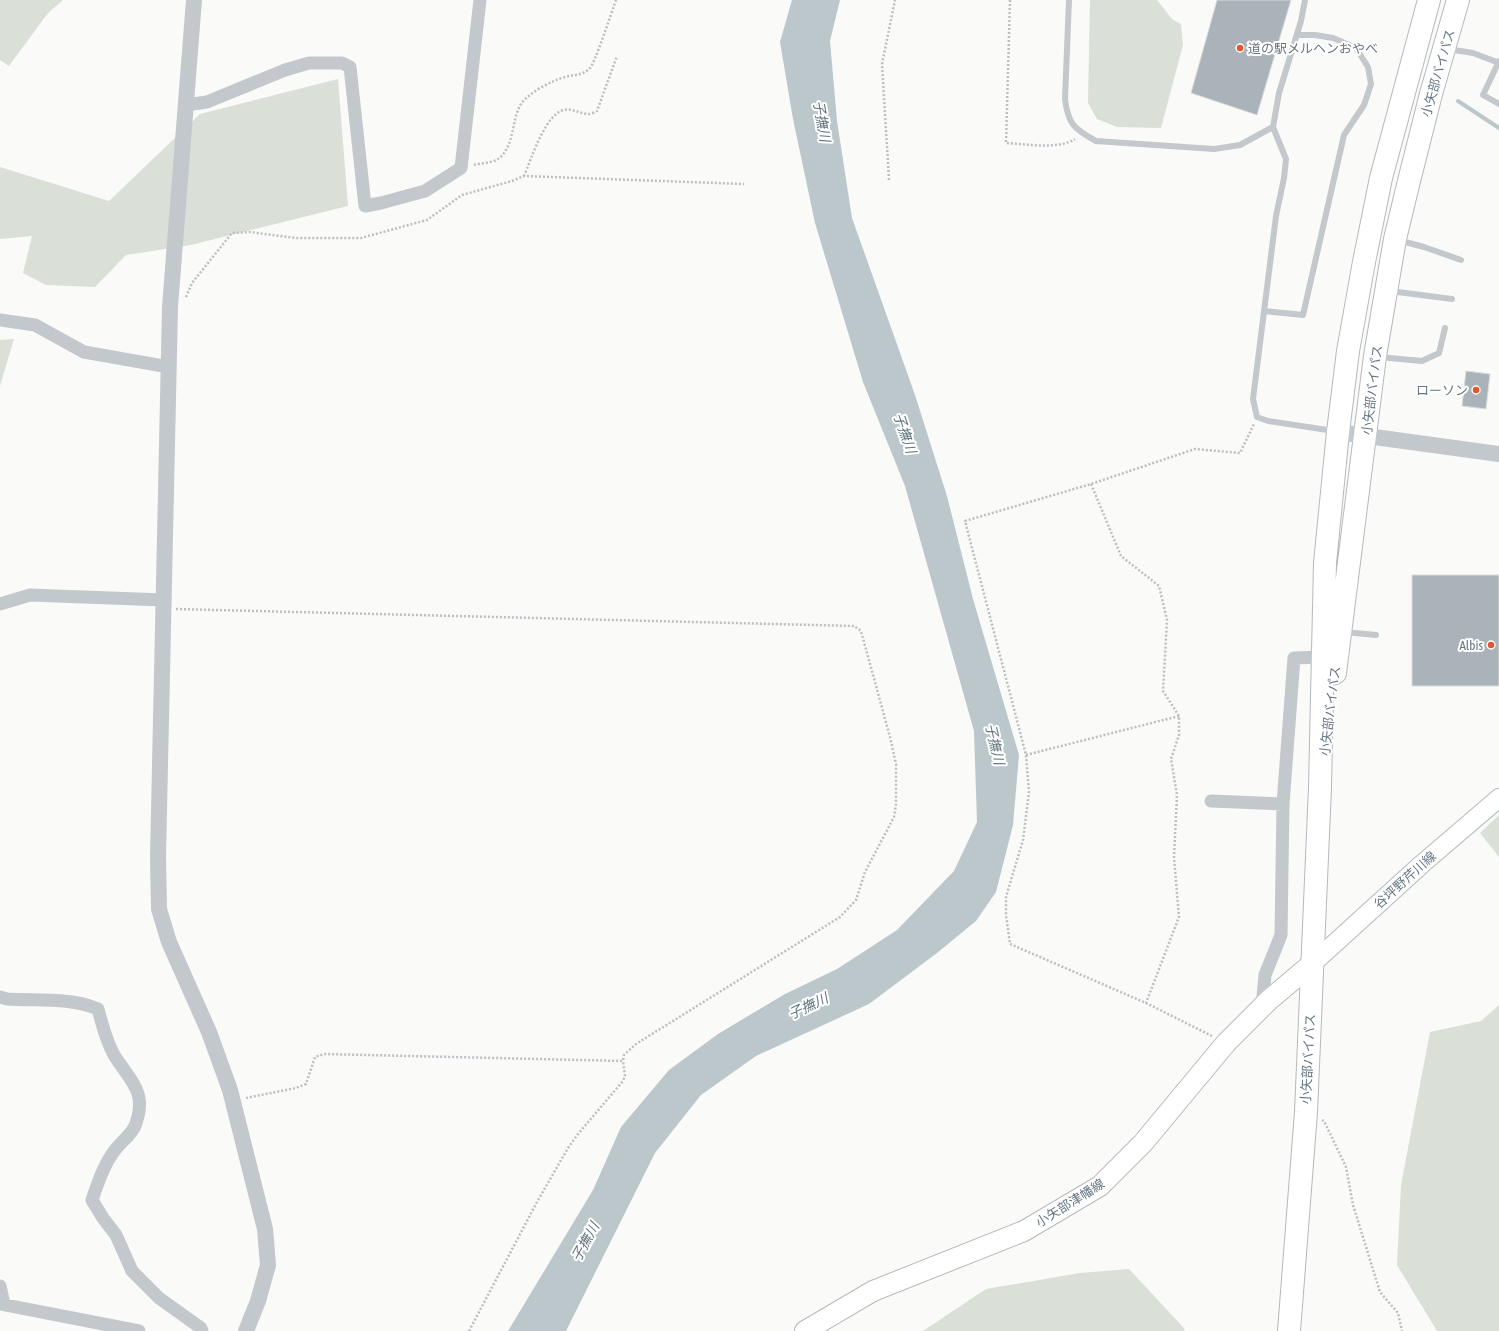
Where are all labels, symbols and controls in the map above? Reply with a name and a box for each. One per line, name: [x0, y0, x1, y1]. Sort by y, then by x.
street label: 小矢部バイパス: [1418, 27, 1458, 119]
place label: 道の駅メルヘンおやべ: [1248, 41, 1378, 56]
marker: 道の駅メルヘンおやべ: [1235, 43, 1245, 53]
water label: 子撫川: [810, 99, 834, 145]
street label: 小矢部バイパス: [1359, 344, 1385, 436]
place label: ローソン: [1416, 383, 1468, 398]
marker: ローソン: [1471, 385, 1481, 395]
water label: 子撫川: [891, 411, 920, 457]
place label: Albis: [1459, 638, 1483, 653]
marker: Albis: [1486, 640, 1496, 650]
street label: 小矢部バイパス: [1317, 665, 1343, 757]
water label: 子撫川: [982, 722, 1008, 768]
street label: 谷坪野芹川線: [1371, 848, 1439, 912]
water label: 子撫川: [786, 989, 832, 1022]
street label: 小矢部バイパス: [1298, 1013, 1318, 1105]
street label: 小矢部津幡線: [1033, 1176, 1107, 1230]
water label: 子撫川: [568, 1218, 603, 1264]

